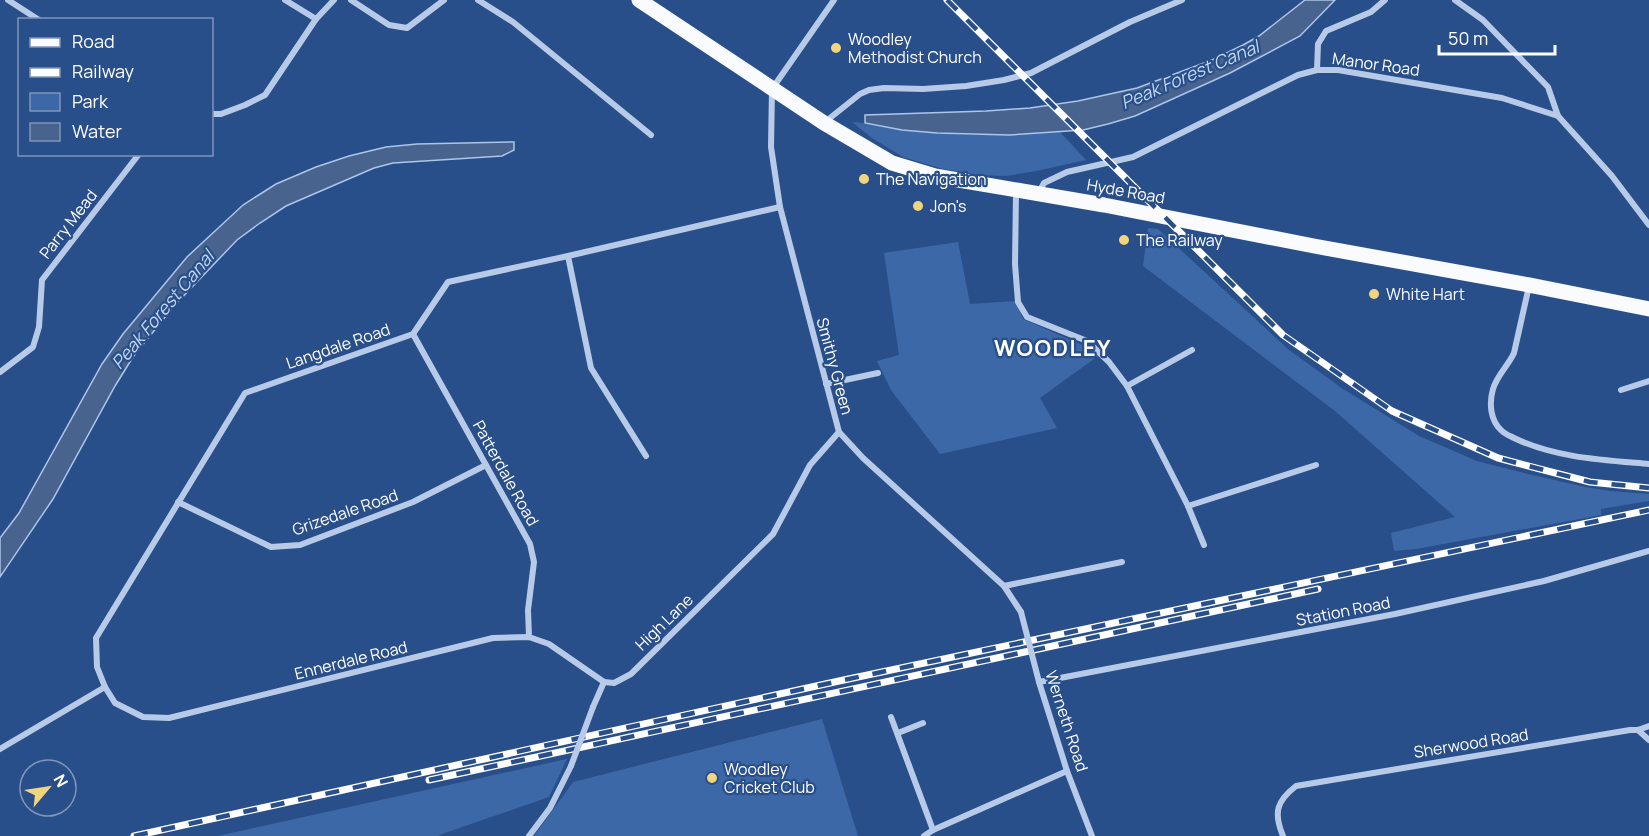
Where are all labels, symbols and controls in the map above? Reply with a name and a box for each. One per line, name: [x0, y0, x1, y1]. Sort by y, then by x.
legend: [18, 18, 213, 156]
scale bar: [1439, 18, 1554, 56]
text: 50 m: [1448, 26, 1488, 50]
place label: Woodley Methodist Church: [848, 28, 982, 68]
text: Road: [72, 29, 115, 53]
water label: Peak Forest Canal: [1117, 33, 1265, 114]
marker: Woodley Methodist Church: [829, 41, 843, 55]
street label: Manor Road: [1331, 47, 1421, 81]
text: Railway: [72, 59, 134, 83]
text: Park: [72, 89, 109, 113]
text: Water: [72, 119, 122, 143]
place label: The Navigation: [876, 168, 986, 190]
marker: The Navigation: [857, 172, 871, 186]
street label: Hyde Road: [1085, 173, 1167, 209]
street label: Parry Mead: [34, 185, 102, 263]
place label: Jon's: [930, 195, 966, 217]
marker: Jon's: [911, 199, 925, 213]
place label: The Railway: [1136, 229, 1223, 251]
marker: The Railway: [1117, 233, 1131, 247]
water label: Peak Forest Canal: [105, 243, 221, 374]
place label: White Hart: [1386, 283, 1465, 305]
marker: White Hart: [1367, 287, 1381, 301]
street label: Smithy Green: [811, 315, 859, 417]
street label: Langdale Road: [283, 318, 393, 374]
district label: WOODLEY: [994, 333, 1112, 363]
street label: Patterdale Road: [468, 416, 544, 530]
street label: Grizedale Road: [289, 484, 401, 540]
street label: High Lane: [630, 589, 698, 655]
street label: Station Road: [1294, 591, 1392, 631]
street label: Ennerdale Road: [292, 635, 410, 685]
street label: Werneth Road: [1040, 668, 1094, 774]
street label: Sherwood Road: [1412, 723, 1530, 763]
north arrow: [18, 758, 78, 818]
place label: Woodley Cricket Club: [724, 758, 815, 798]
text: N: [49, 770, 74, 791]
marker: Woodley Cricket Club: [705, 771, 719, 785]

